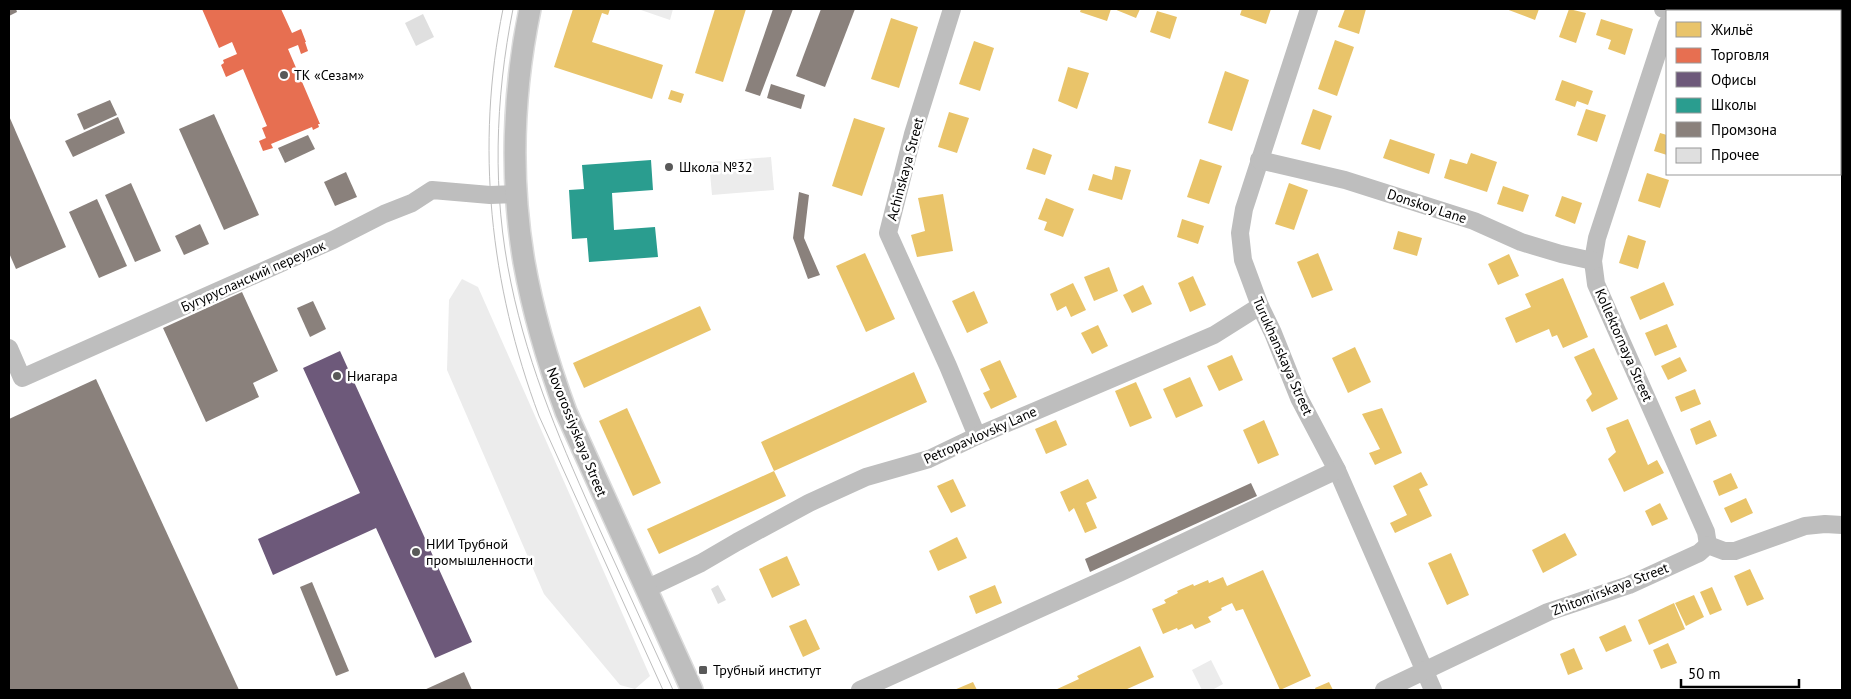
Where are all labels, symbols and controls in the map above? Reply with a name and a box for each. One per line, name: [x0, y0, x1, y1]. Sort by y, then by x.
legend: [1666, 10, 1841, 175]
text: Жильё: [1710, 20, 1753, 39]
text: Торговля: [1711, 45, 1769, 64]
place label: ТК «Сезам»: [294, 66, 365, 84]
marker: ТК «Сезам»: [278, 69, 290, 81]
text: Офисы: [1711, 70, 1756, 89]
text: Школы: [1711, 95, 1757, 114]
street label: Achinskaya Street: [883, 115, 927, 222]
text: Промзона: [1711, 120, 1777, 139]
text: Прочее: [1711, 145, 1759, 164]
place label: Школа №32: [679, 158, 753, 176]
marker: Школа №32: [663, 161, 675, 173]
street label: Donskoy Lane: [1385, 185, 1469, 227]
street label: Бугурусланский переулок: [178, 236, 328, 316]
street label: Kollektornaya Street: [1591, 286, 1657, 405]
street label: Turukhanskaya Street: [1249, 294, 1317, 418]
street label: Novorossiyskaya Street: [543, 365, 611, 499]
place label: Ниагара: [347, 367, 398, 385]
marker: Ниагара: [331, 370, 343, 382]
street label: Petropavlovsky Lane: [921, 402, 1039, 468]
place label: НИИ Трубной промышленности: [426, 535, 533, 569]
marker: НИИ Трубной промышленности: [410, 546, 422, 558]
street label: Zhitomirskaya Street: [1549, 558, 1671, 620]
scale bar: [1681, 656, 1798, 688]
place label: Трубный институт: [713, 661, 821, 679]
marker: Трубный институт: [697, 664, 709, 676]
text: 50 m: [1688, 664, 1721, 683]

